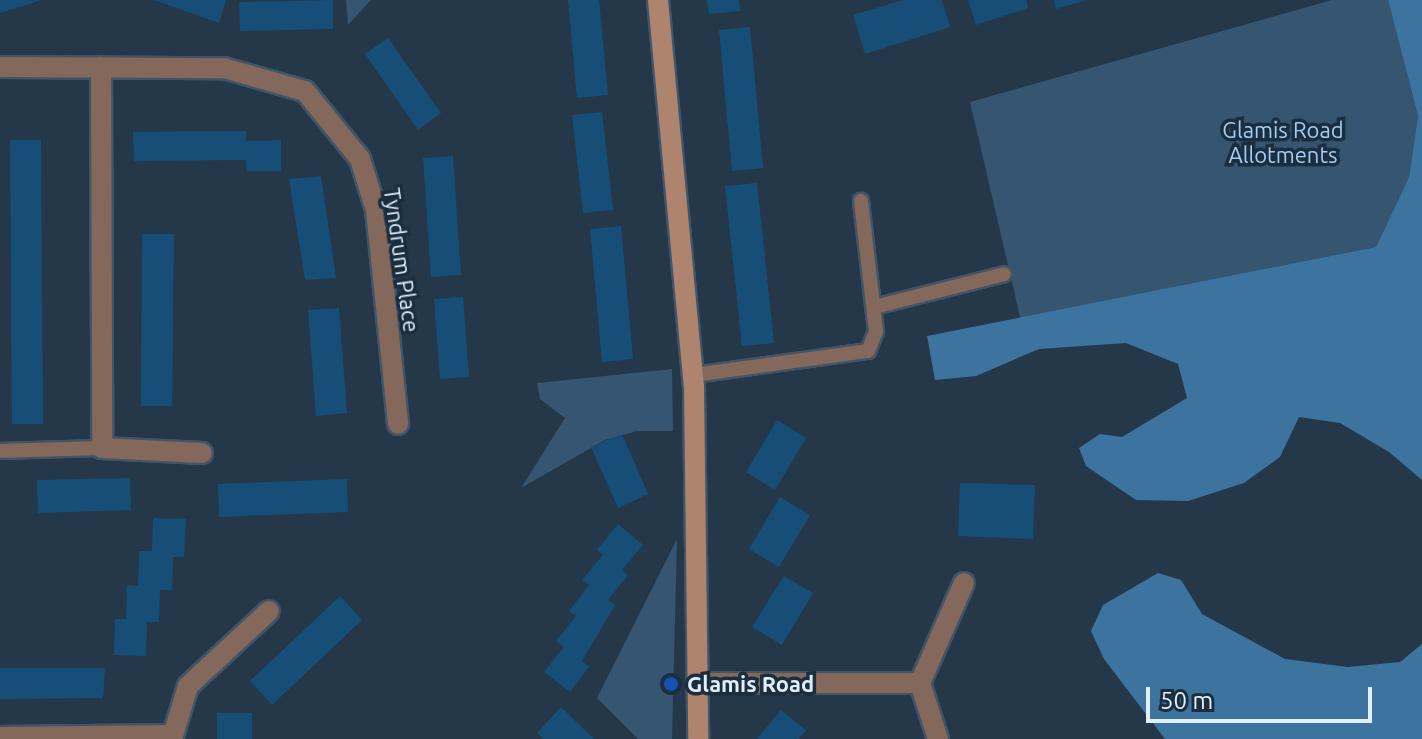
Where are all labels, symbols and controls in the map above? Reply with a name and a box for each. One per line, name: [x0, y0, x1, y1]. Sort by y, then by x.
park label: Glamis Road Allotments: [1222, 116, 1344, 168]
street label: Tyndrum Place: [379, 186, 425, 334]
place label: Glamis Road: [687, 671, 814, 697]
scale bar: [1150, 671, 1376, 721]
marker: Glamis Road: [662, 675, 680, 693]
text: 50 m: [1160, 687, 1213, 714]

